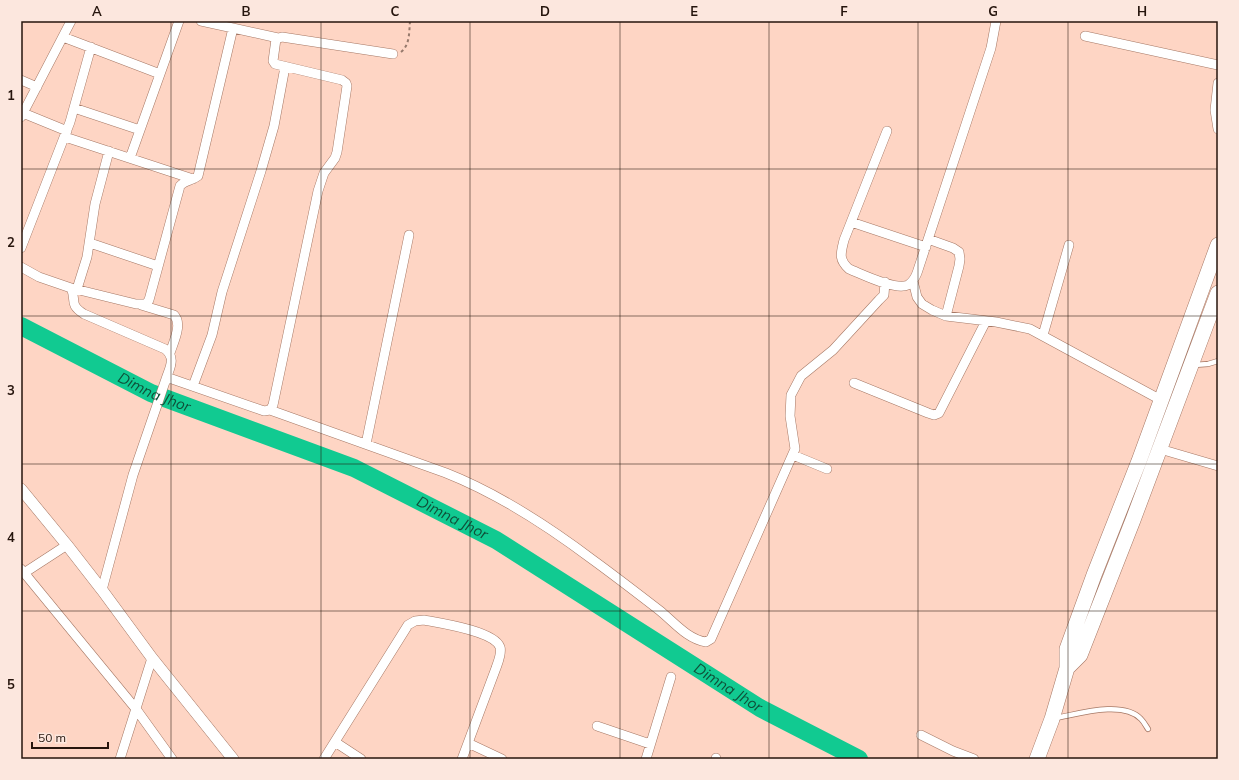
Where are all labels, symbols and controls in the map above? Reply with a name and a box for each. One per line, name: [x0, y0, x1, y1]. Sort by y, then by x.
text: A: [92, 3, 102, 19]
text: B: [242, 3, 251, 19]
text: C: [391, 3, 400, 19]
text: D: [540, 3, 550, 19]
text: E: [690, 3, 698, 19]
text: F: [840, 3, 848, 19]
text: G: [988, 3, 998, 19]
text: H: [1137, 3, 1147, 19]
text: 1: [7, 87, 15, 103]
text: 2: [7, 234, 15, 250]
water label: Dimna Jhor: [115, 368, 194, 416]
text: 3: [7, 382, 15, 398]
water label: Dimna Jhor: [414, 491, 492, 544]
text: 4: [7, 529, 15, 545]
water label: Dimna Jhor: [691, 658, 767, 716]
text: 5: [7, 676, 15, 692]
scale bar: [32, 724, 108, 750]
text: 50 m: [38, 730, 66, 745]

